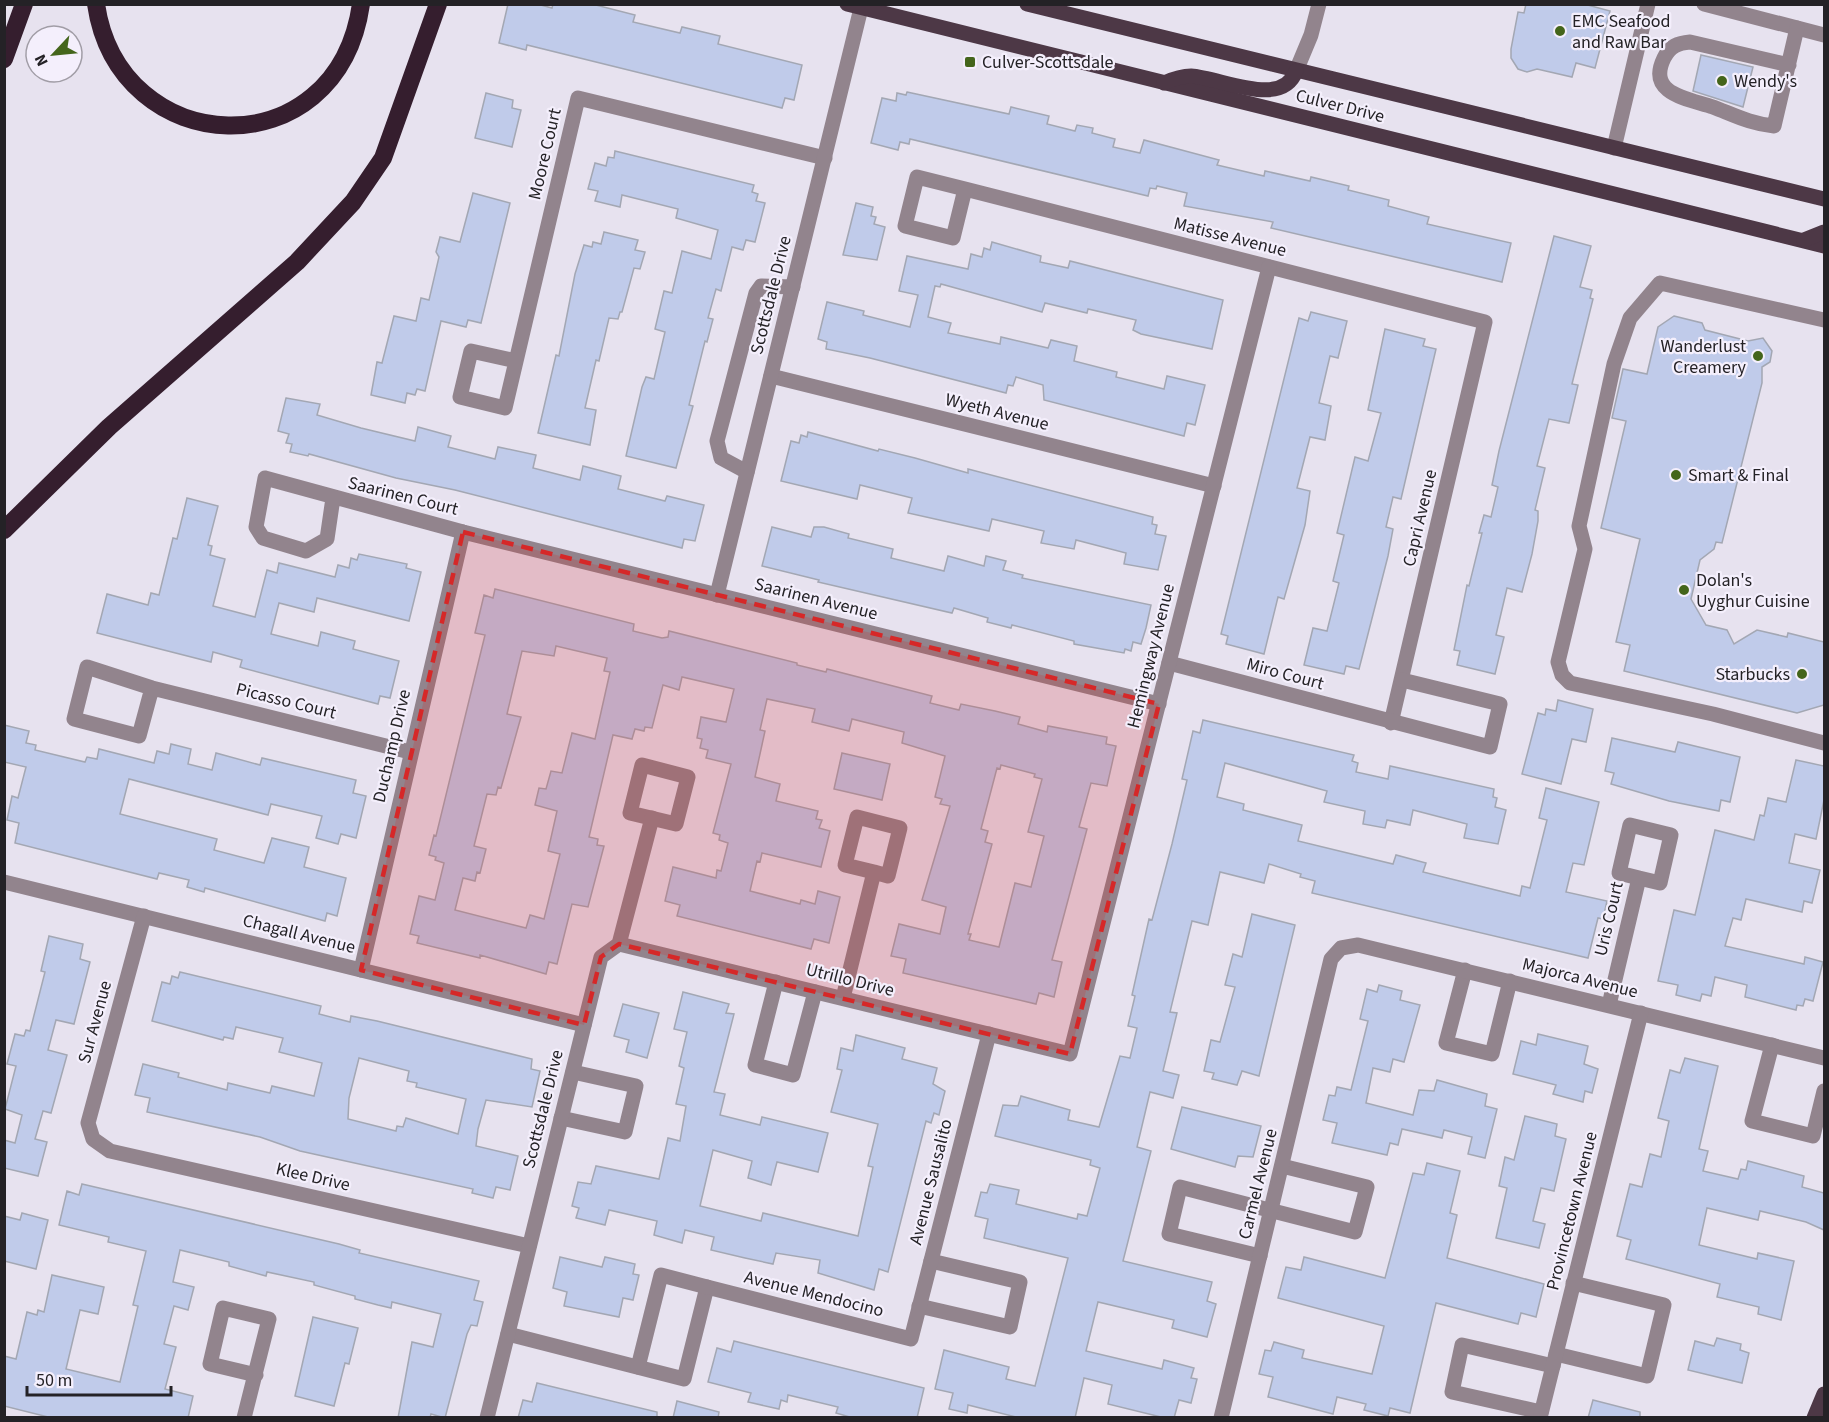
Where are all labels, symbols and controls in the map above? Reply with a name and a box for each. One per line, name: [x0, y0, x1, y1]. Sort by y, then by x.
place label: EMC Seafood and Raw Bar: [1572, 9, 1670, 55]
north arrow: [24, 24, 84, 84]
marker: EMC Seafood and Raw Bar: [1553, 24, 1567, 38]
place label: Culver-Scottsdale: [982, 50, 1114, 75]
text: N: [29, 51, 54, 70]
marker: Culver-Scottsdale: [963, 55, 977, 69]
place label: Wendy's: [1734, 69, 1797, 94]
marker: Wendy's: [1715, 74, 1729, 88]
street label: Culver Drive: [1293, 83, 1387, 129]
street label: Moore Court: [522, 106, 568, 202]
street label: Matisse Avenue: [1171, 211, 1289, 263]
street label: Scottsdale Drive: [744, 233, 798, 357]
place label: Wanderlust Creamery: [1660, 334, 1747, 380]
marker: Wanderlust Creamery: [1751, 349, 1765, 363]
street label: Wyeth Avenue: [942, 387, 1052, 437]
place label: Smart & Final: [1688, 463, 1789, 488]
street label: Capri Avenue: [1397, 467, 1443, 569]
marker: Smart & Final: [1669, 468, 1683, 482]
street label: Saarinen Court: [345, 470, 461, 522]
place label: Dolan's Uyghur Cuisine: [1696, 568, 1810, 614]
street label: Saarinen Avenue: [752, 572, 880, 626]
street label: Hemingway Avenue: [1121, 581, 1181, 731]
marker: Dolan's Uyghur Cuisine: [1677, 583, 1691, 597]
street label: Miro Court: [1244, 652, 1326, 696]
place label: Starbucks: [1715, 662, 1790, 687]
marker: Starbucks: [1795, 667, 1809, 681]
street label: Picasso Court: [233, 676, 339, 726]
street label: Duchamp Drive: [367, 687, 417, 805]
street label: Uris Court: [1588, 879, 1630, 959]
street label: Chagall Avenue: [240, 908, 358, 960]
street label: Majorca Avenue: [1519, 952, 1641, 1004]
street label: Utrillo Drive: [803, 957, 897, 1003]
street label: Sur Avenue: [72, 978, 118, 1066]
street label: Scottsdale Drive: [516, 1047, 570, 1171]
street label: Avenue Sausalito: [903, 1116, 959, 1248]
street label: Carmel Avenue: [1232, 1126, 1284, 1242]
street label: Provincetown Avenue: [1540, 1129, 1604, 1293]
street label: Klee Drive: [273, 1156, 353, 1198]
street label: Avenue Mendocino: [742, 1265, 886, 1323]
scale bar: [27, 1359, 171, 1397]
text: 50 m: [36, 1368, 72, 1393]

